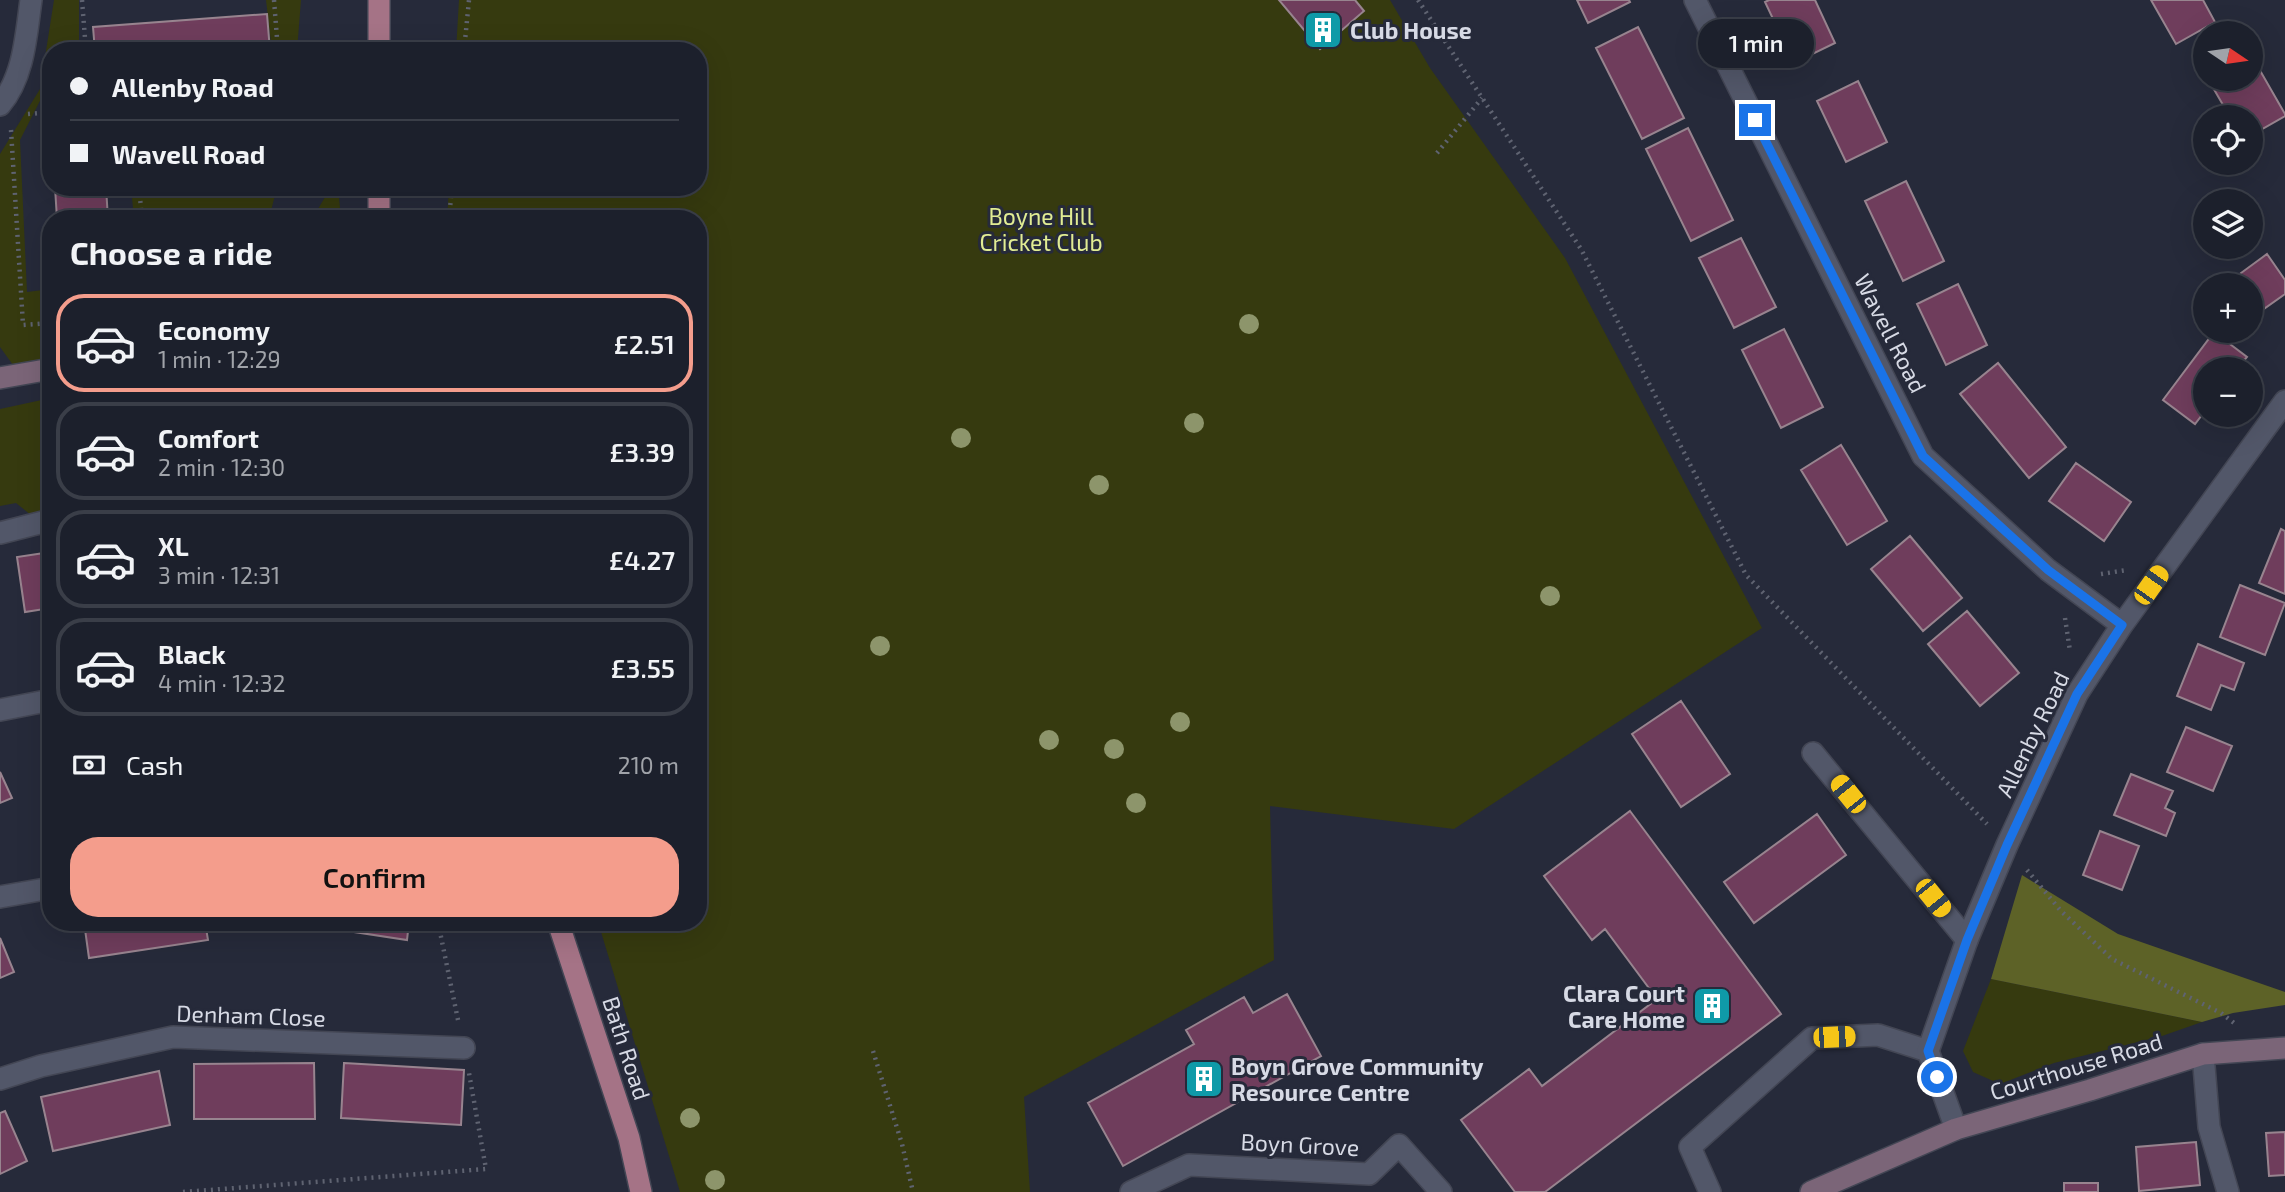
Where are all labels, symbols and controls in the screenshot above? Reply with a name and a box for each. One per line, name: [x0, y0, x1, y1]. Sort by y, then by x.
building icon: Club House: [1302, 9, 1344, 51]
place label: Club House: [1350, 16, 1472, 44]
callout: 1 min: [1697, 18, 1813, 68]
north arrow: [2193, 21, 2263, 91]
map controls: [2193, 21, 2263, 427]
text: 1 min: [1729, 29, 1783, 57]
text: Allenby Road: [112, 71, 274, 102]
route end: [1739, 104, 1771, 136]
button: locate: [2193, 105, 2263, 175]
text: Wavell Road: [112, 138, 265, 169]
button: layers: [2193, 189, 2263, 259]
park label: Boyne Hill Cricket Club: [979, 202, 1103, 256]
text: Choose a ride: [70, 233, 273, 271]
street label: Wavell Road: [1849, 269, 1933, 397]
button: +: [2193, 273, 2263, 343]
icon: car: [74, 312, 137, 375]
text: Economy: [158, 314, 270, 345]
text: £2.51: [614, 328, 675, 359]
text: 1 min · 12:29: [158, 345, 281, 373]
button: −: [2193, 357, 2263, 427]
icon: car: [74, 420, 137, 483]
text: Comfort: [158, 422, 259, 453]
text: £3.39: [609, 436, 675, 467]
text: 2 min · 12:30: [158, 453, 285, 481]
icon: car: [74, 528, 137, 591]
text: XL: [158, 530, 189, 561]
text: £4.27: [609, 544, 675, 575]
text: 3 min · 12:31: [158, 561, 280, 589]
car: [2131, 562, 2172, 608]
icon: car: [74, 636, 137, 699]
text: Black: [158, 638, 226, 669]
text: £3.55: [611, 652, 675, 683]
street label: Allenby Road: [1990, 667, 2074, 801]
text: 4 min · 12:32: [158, 669, 285, 697]
icon: cash: [70, 746, 108, 784]
text: Cash: [126, 749, 183, 780]
text: 210 m: [618, 751, 679, 779]
car: [1827, 771, 1870, 817]
button: Confirm: [70, 837, 679, 917]
car: [1912, 875, 1955, 921]
place label: Clara Court Care Home: [1563, 979, 1685, 1033]
building icon: Clara Court Care Home: [1691, 985, 1733, 1027]
street label: Bath Road: [597, 993, 657, 1103]
street label: Denham Close: [176, 998, 326, 1032]
car: [1813, 1026, 1856, 1048]
street label: Courthouse Road: [1986, 1026, 2166, 1106]
place label: Boyn Grove Community Resource Centre: [1231, 1052, 1483, 1106]
building icon: Boyn Grove Community Resource Centre: [1183, 1058, 1225, 1100]
route start: [1921, 1061, 1953, 1093]
street label: Boyn Grove: [1240, 1127, 1360, 1161]

